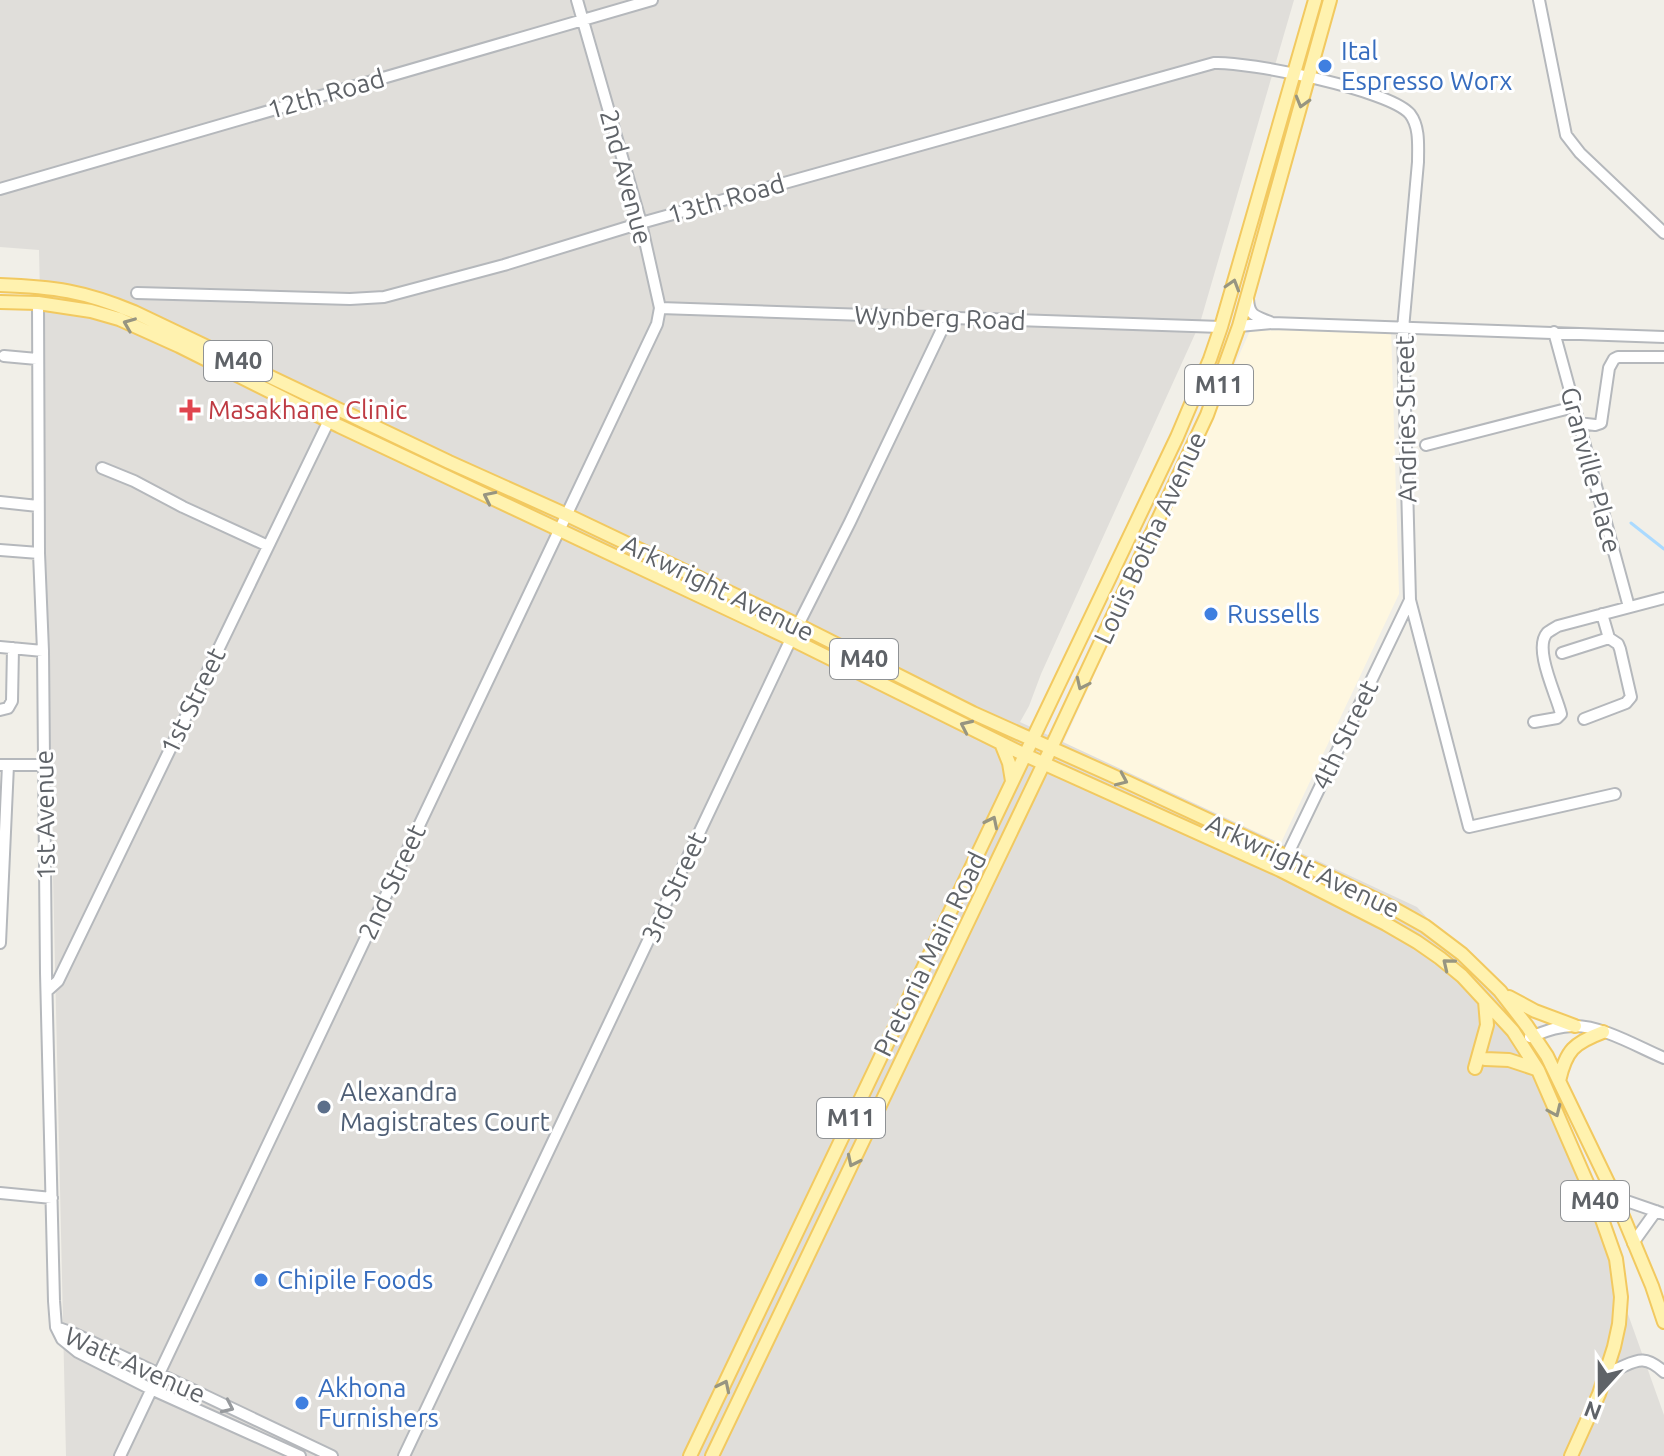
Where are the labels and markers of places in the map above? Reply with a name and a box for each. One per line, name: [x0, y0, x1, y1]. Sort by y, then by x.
place label: Ital Espresso Worx: [1341, 36, 1512, 95]
marker: Ital Espresso Worx: [1316, 57, 1334, 75]
place label: Masakhane Clinic: [208, 395, 407, 424]
marker: Masakhane Clinic: [179, 399, 201, 421]
place label: Russells: [1227, 599, 1320, 628]
marker: Russells: [1202, 605, 1220, 623]
place label: Alexandra Magistrates Court: [340, 1077, 550, 1136]
marker: Alexandra Magistrates Court: [315, 1098, 333, 1116]
place label: Chipile Foods: [277, 1265, 433, 1294]
marker: Chipile Foods: [252, 1271, 270, 1289]
place label: Akhona Furnishers: [318, 1373, 439, 1432]
marker: Akhona Furnishers: [293, 1394, 311, 1412]

